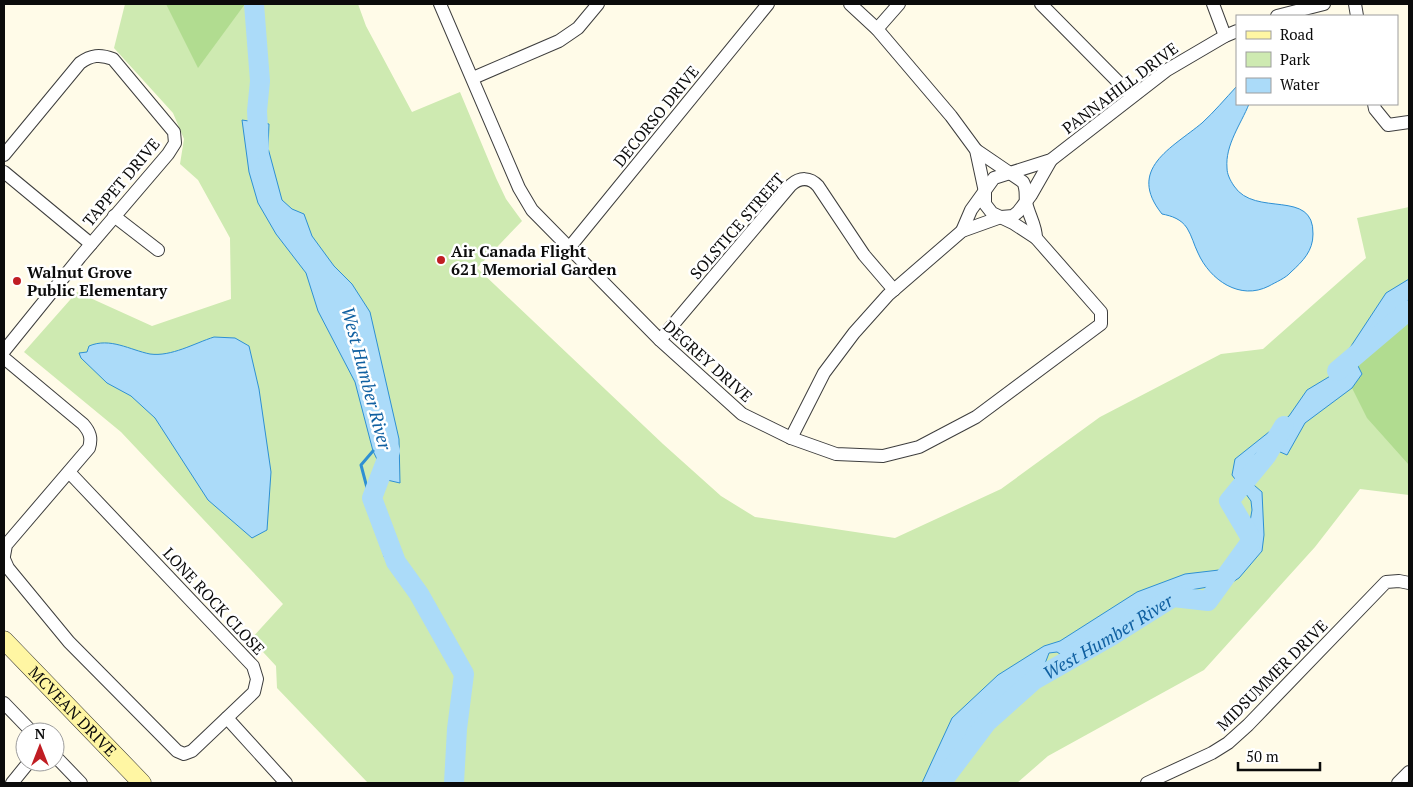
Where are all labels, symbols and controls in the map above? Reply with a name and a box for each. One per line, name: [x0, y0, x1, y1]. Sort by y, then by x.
legend: [1236, 15, 1398, 105]
text: Road: [1280, 24, 1313, 44]
street label: PANNAHILL DRIVE: [1058, 37, 1182, 139]
text: Park: [1280, 49, 1310, 69]
street label: DECORSO DRIVE: [608, 61, 704, 171]
text: Water: [1280, 74, 1320, 94]
street label: TAPPET DRIVE: [78, 133, 164, 231]
street label: SOLSTICE STREET: [685, 168, 789, 284]
place label: Air Canada Flight 621 Memorial Garden: [451, 240, 617, 280]
marker: Air Canada Flight 621 Memorial Garden: [435, 254, 447, 266]
place label: Walnut Grove Public Elementary: [27, 261, 168, 301]
marker: Walnut Grove Public Elementary: [11, 275, 23, 287]
water label: West Humber River: [336, 304, 398, 453]
street label: DEGREY DRIVE: [659, 315, 757, 407]
street label: LONE ROCK CLOSE: [158, 542, 270, 660]
water label: West Humber River: [1038, 588, 1178, 685]
street label: MIDSUMMER DRIVE: [1212, 615, 1332, 735]
street label: MCVEAN DRIVE: [25, 663, 121, 761]
north arrow: [15, 722, 65, 772]
scale bar: [1238, 740, 1320, 772]
text: 50 m: [1246, 746, 1279, 766]

